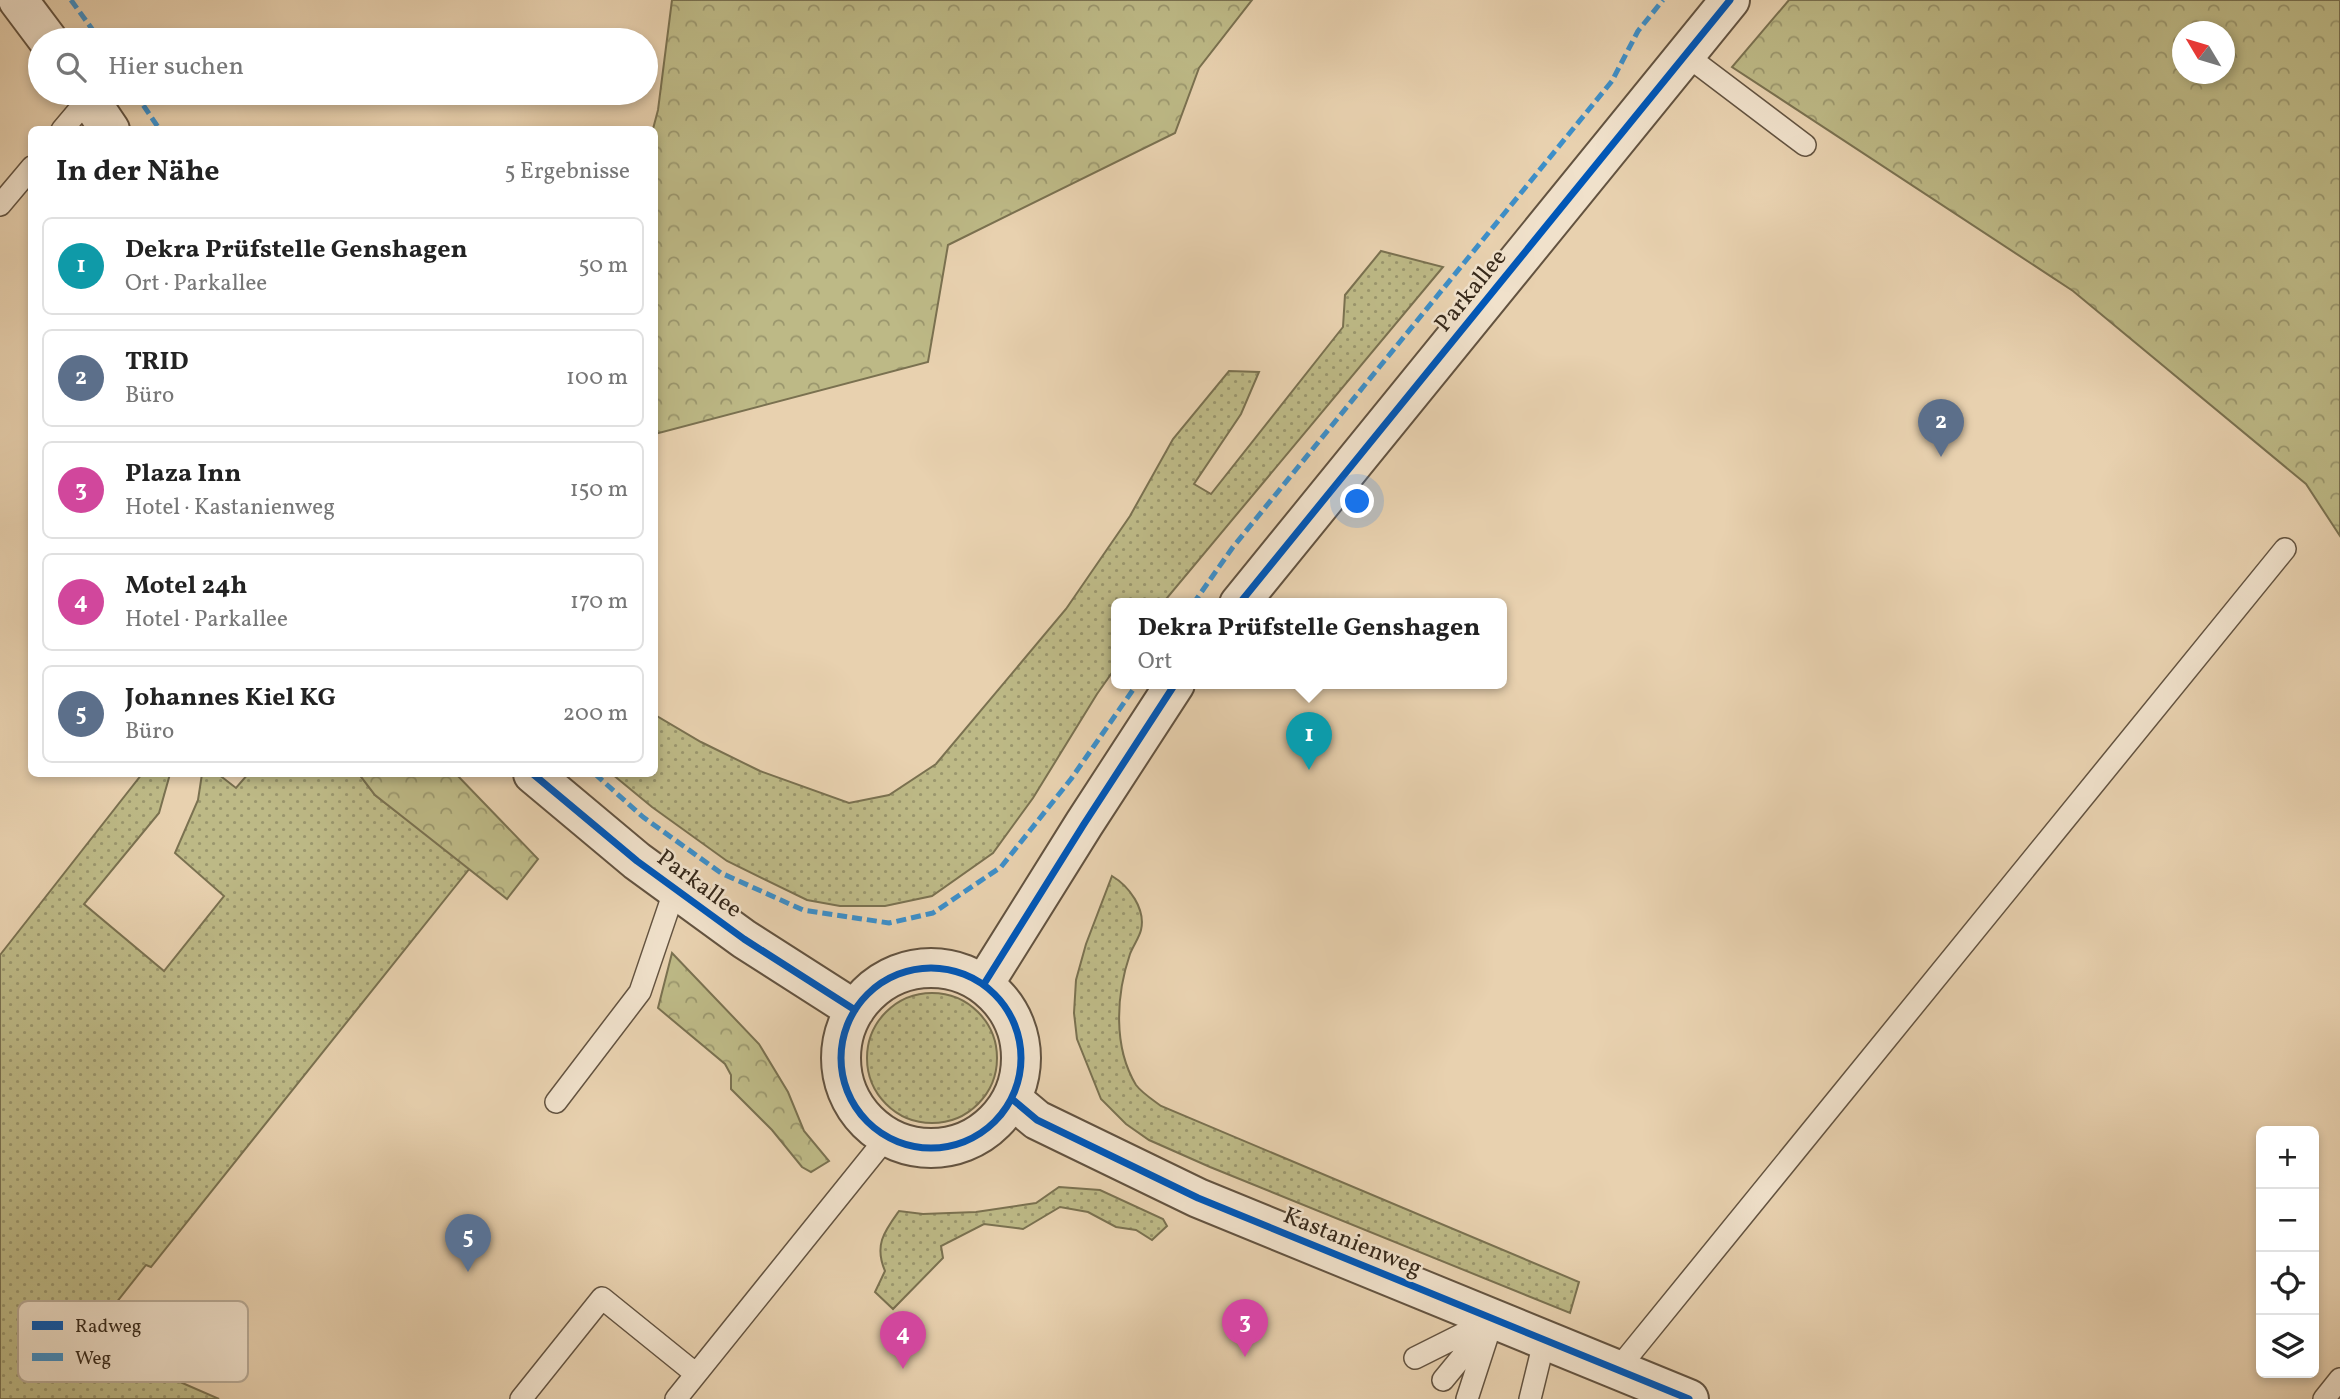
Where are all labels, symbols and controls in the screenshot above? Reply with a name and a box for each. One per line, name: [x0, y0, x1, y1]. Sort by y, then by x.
north arrow: [2172, 21, 2235, 84]
search box: [28, 28, 658, 105]
icon: search: [52, 48, 90, 86]
text: Hier suchen: [108, 49, 244, 85]
text: In der Nähe: [56, 151, 220, 193]
text: 5 Ergebnisse: [504, 156, 630, 188]
text: Dekra Prüfstelle Genshagen: [125, 232, 468, 268]
street label: Parkallee: [1427, 242, 1516, 340]
text: 1: [76, 250, 86, 282]
text: 50 m: [579, 250, 628, 282]
text: Ort · Parkallee: [125, 268, 267, 300]
text: TRID: [125, 344, 189, 380]
text: 2: [75, 362, 87, 394]
text: 100 m: [566, 362, 628, 394]
text: Büro: [125, 380, 174, 412]
pin: 2: [1918, 399, 1964, 457]
text: Plaza Inn: [125, 456, 242, 492]
text: 3: [75, 474, 87, 506]
text: 150 m: [570, 474, 628, 506]
your location: [1340, 484, 1374, 518]
text: Hotel · Kastanienweg: [125, 492, 335, 524]
text: Motel 24h: [125, 568, 247, 604]
text: 4: [74, 586, 88, 618]
text: 170 m: [570, 586, 628, 618]
popup: [1111, 598, 1507, 689]
text: Hotel · Parkallee: [125, 604, 288, 636]
text: Dekra Prüfstelle Genshagen: [1138, 610, 1480, 646]
text: Ort: [1138, 646, 1172, 678]
text: Johannes Kiel KG: [125, 680, 336, 716]
text: 5: [75, 698, 87, 730]
text: 200 m: [563, 698, 628, 730]
pin: 1: [1286, 712, 1332, 770]
text: Büro: [125, 716, 174, 748]
street label: Parkallee: [649, 842, 748, 927]
map controls: [2256, 1126, 2319, 1378]
button: +: [2256, 1126, 2319, 1189]
button: −: [2256, 1189, 2319, 1252]
street label: Kastanienweg: [1278, 1200, 1427, 1286]
pin: 5: [445, 1214, 491, 1272]
button: locate: [2256, 1252, 2319, 1315]
pin: 3: [1222, 1299, 1268, 1357]
legend: [18, 1301, 248, 1382]
pin: 4: [880, 1311, 926, 1369]
text: Radweg: [75, 1314, 141, 1340]
button: layers: [2256, 1315, 2319, 1378]
text: Weg: [75, 1346, 111, 1372]

